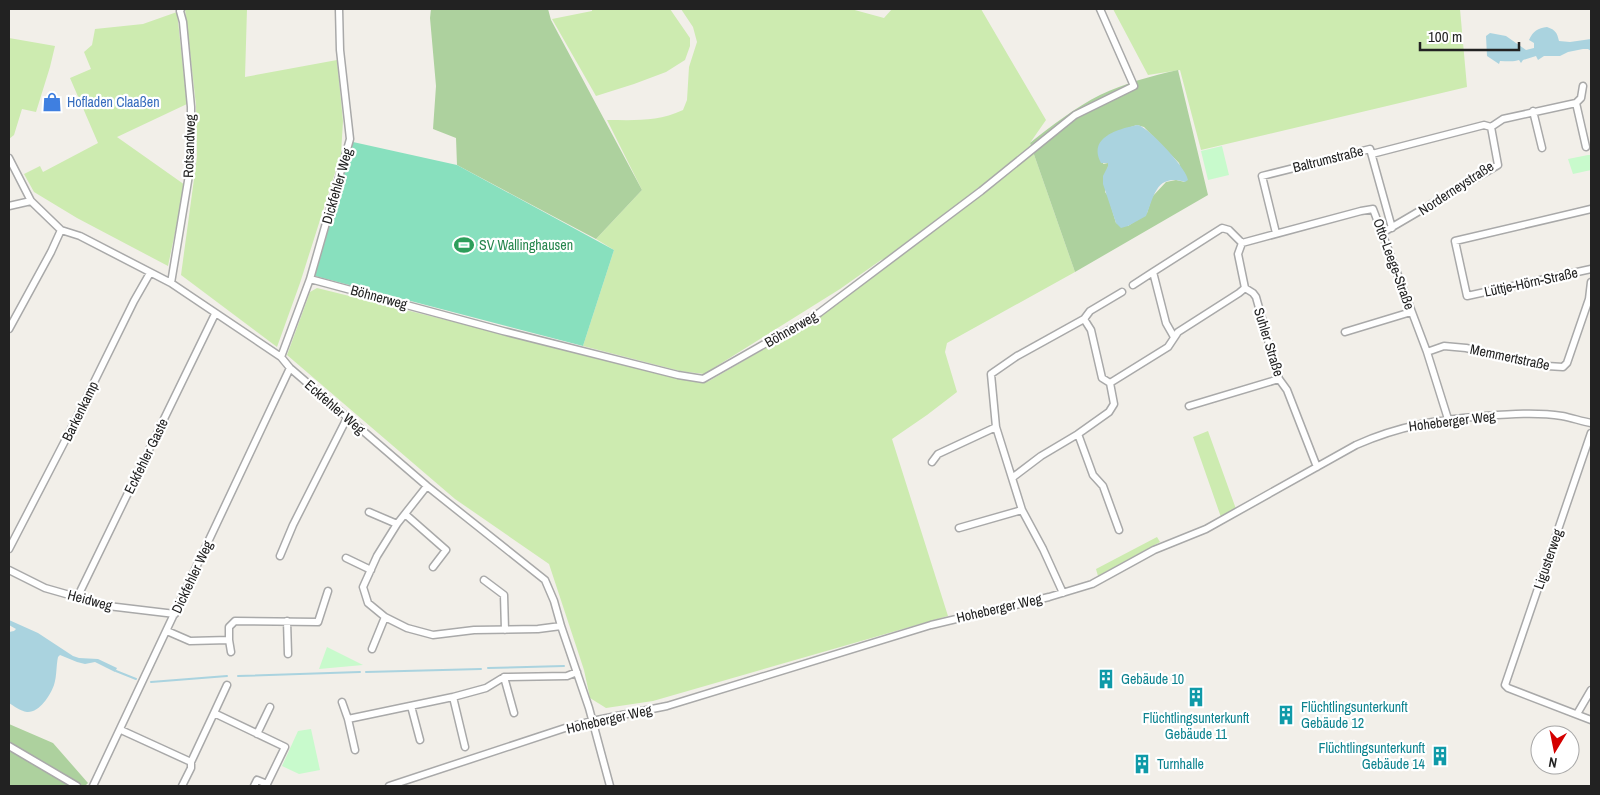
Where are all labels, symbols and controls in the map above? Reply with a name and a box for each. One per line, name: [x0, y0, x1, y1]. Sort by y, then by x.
scale bar: [1420, 20, 1519, 52]
text: 100 m: [1428, 26, 1462, 47]
shop icon: Hofladen Claaßen: [41, 91, 63, 113]
place label: Hofladen Claaßen: [67, 93, 160, 111]
street label: Rotsandweg: [179, 113, 199, 178]
street label: Baltrumstraße: [1291, 142, 1365, 176]
street label: Dickfehler Weg: [318, 145, 357, 226]
street label: Norderneystraße: [1415, 157, 1497, 219]
street label: Otto-Leege-Straße: [1369, 216, 1419, 312]
sports icon: SV Wallinghausen: [453, 234, 475, 256]
place label: SV Wallinghausen: [479, 236, 573, 254]
street label: Lüttje-Hörn-Straße: [1483, 263, 1579, 301]
street label: Böhnerweg: [349, 281, 410, 313]
street label: Böhnerweg: [761, 306, 821, 351]
street label: Suhler Straße: [1250, 306, 1288, 378]
street label: Memmertstraße: [1469, 340, 1551, 374]
street label: Eckfehler Weg: [301, 376, 369, 439]
street label: Barkenkamp: [58, 378, 102, 444]
street label: Hoheberger Weg: [1408, 407, 1497, 435]
street label: Eckfehler Gaste: [120, 415, 172, 497]
street label: Ligusterweg: [1529, 526, 1567, 591]
street label: Dickfehler Weg: [167, 537, 217, 616]
street label: Heidweg: [66, 585, 115, 615]
street label: Hoheberger Weg: [954, 589, 1044, 627]
building icon: Gebäude 10: [1095, 668, 1117, 690]
place label: Gebäude 10: [1121, 670, 1184, 688]
building icon: Flüchtlingsunterkunft Gebäude 11: [1185, 686, 1207, 708]
place label: Flüchtlingsunterkunft Gebäude 12: [1301, 698, 1408, 732]
street label: Hoheberger Weg: [564, 700, 654, 738]
building icon: Flüchtlingsunterkunft Gebäude 12: [1275, 704, 1297, 726]
place label: Flüchtlingsunterkunft Gebäude 11: [1143, 709, 1249, 743]
north arrow: [1530, 725, 1580, 775]
place label: Flüchtlingsunterkunft Gebäude 14: [1318, 739, 1426, 773]
building icon: Flüchtlingsunterkunft Gebäude 14: [1429, 745, 1451, 767]
building icon: Turnhalle: [1131, 753, 1153, 775]
text: N: [1547, 753, 1558, 772]
place label: Turnhalle: [1157, 755, 1204, 773]

